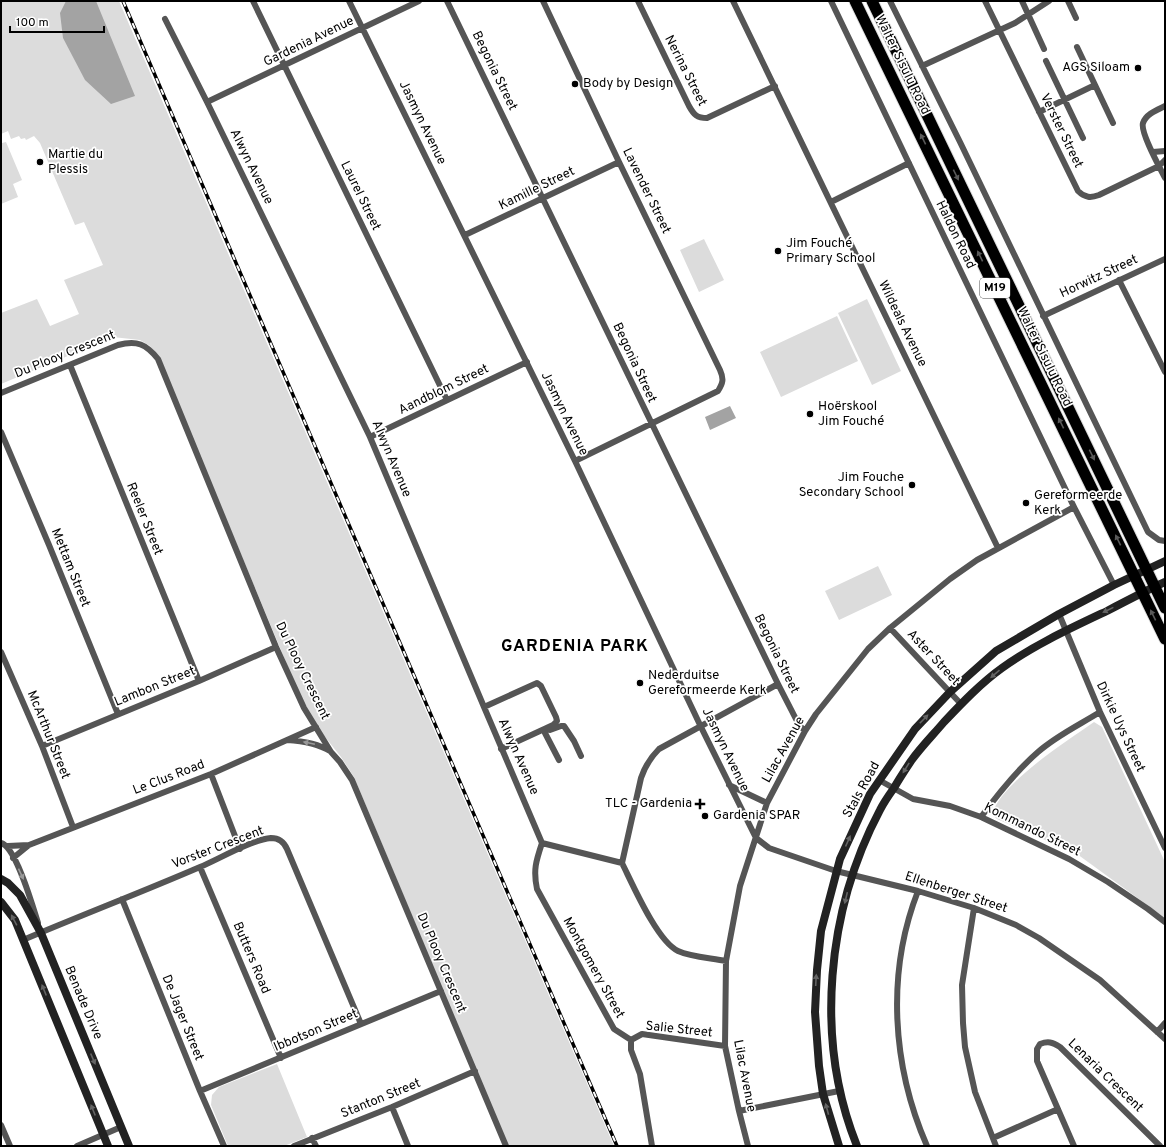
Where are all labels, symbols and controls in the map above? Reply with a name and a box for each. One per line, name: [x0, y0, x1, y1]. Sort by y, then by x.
scale bar: [10, 8, 104, 34]
street label: Walter Sisulu Road: [871, 12, 933, 118]
street label: Gardenia Avenue: [261, 13, 357, 71]
text: 100 m: [16, 15, 49, 31]
street label: Begonia Street: [468, 29, 520, 114]
street label: Nerina Street: [660, 33, 710, 109]
place label: AGS Siloam: [1062, 60, 1130, 76]
marker: AGS Siloam: [1133, 63, 1143, 73]
place label: Body by Design: [583, 76, 673, 92]
street label: Jasmyn Avenue: [395, 78, 449, 168]
marker: Body by Design: [570, 79, 580, 89]
street label: Verster Street: [1036, 91, 1086, 171]
street label: Alwyn Avenue: [226, 127, 276, 207]
one-way arrow: [920, 133, 926, 145]
street label: Lavender Street: [618, 145, 674, 237]
place label: Martie du Plessis: [48, 147, 103, 178]
marker: Martie du Plessis: [35, 157, 45, 167]
street label: Laurel Street: [336, 159, 384, 234]
street label: Kamille Street: [496, 164, 578, 214]
one-way arrow: [953, 169, 959, 180]
street label: Haldon Road: [932, 198, 978, 272]
place label: Jim Fouché Primary School: [786, 236, 875, 267]
marker: Jim Fouché Primary School: [773, 246, 783, 256]
one-way arrow: [977, 250, 983, 262]
street label: Horwitz Street: [1057, 252, 1141, 302]
street label: Wildeals Avenue: [874, 278, 930, 370]
road number: M19: [980, 278, 1010, 298]
street label: Walter Sisulu Road: [1013, 304, 1075, 410]
street label: Begonia Street: [608, 320, 660, 406]
street label: Du Plooy Crescent: [12, 327, 118, 382]
street label: Aandblom Street: [396, 361, 492, 419]
street label: Jasmyn Avenue: [537, 369, 591, 459]
place label: Hoërskool Jim Fouché: [818, 399, 884, 430]
marker: Hoërskool Jim Fouché: [805, 409, 815, 419]
street label: Alwyn Avenue: [368, 418, 414, 500]
one-way arrow: [1058, 418, 1064, 429]
one-way arrow: [1089, 450, 1095, 461]
place label: Jim Fouche Secondary School: [799, 470, 904, 501]
street label: Reeler Street: [122, 480, 166, 558]
marker: Jim Fouche Secondary School: [907, 480, 917, 490]
place label: Gereformeerde Kerk: [1034, 488, 1122, 519]
marker: Gereformeerde Kerk: [1021, 498, 1031, 508]
street label: Mettam Street: [47, 526, 93, 610]
one-way arrow: [1115, 535, 1121, 546]
one-way arrow: [1102, 607, 1113, 613]
one-way arrow: [1150, 609, 1156, 620]
street label: Begonia Street: [750, 612, 802, 697]
street label: Du Plooy Crescent: [271, 619, 333, 723]
street label: Aster Street: [903, 627, 963, 689]
district label: GARDENIA PARK: [501, 636, 649, 658]
street label: Lambon Street: [112, 663, 198, 711]
place label: Nederduitse Gereformeerde Kerk: [648, 668, 767, 699]
one-way arrow: [990, 669, 1000, 679]
marker: Nederduitse Gereformeerde Kerk: [635, 678, 645, 688]
street label: Dirkie Uys Street: [1092, 679, 1148, 775]
street label: McArthur Street: [23, 688, 73, 782]
street label: Jasmyn Avenue: [698, 705, 752, 795]
street label: Lilac Avenue: [759, 714, 809, 786]
one-way arrow: [919, 714, 929, 724]
street label: Alwyn Avenue: [494, 716, 542, 798]
one-way arrow: [302, 740, 315, 746]
street label: Le Clus Road: [131, 757, 207, 799]
street label: Stals Road: [840, 759, 884, 821]
one-way arrow: [902, 763, 910, 773]
place label: TLC - Gardenia: [605, 796, 692, 812]
marker: TLC - Gardenia: [695, 799, 705, 809]
street label: Kommando Street: [981, 800, 1083, 860]
place label: Gardenia SPAR: [713, 808, 800, 824]
marker: Gardenia SPAR: [700, 811, 710, 821]
street label: Vorster Crescent: [170, 823, 266, 873]
one-way arrow: [846, 834, 852, 846]
one-way arrow: [18, 869, 24, 880]
street label: Ellenberger Street: [903, 869, 1009, 917]
one-way arrow: [843, 892, 849, 904]
street label: Du Plooy Crescent: [413, 911, 469, 1016]
one-way arrow: [11, 914, 17, 926]
street label: Montgomery Street: [559, 915, 627, 1021]
street label: Butters Road: [229, 920, 273, 996]
street label: Benade Drive: [60, 964, 106, 1042]
street label: De Jager Street: [157, 973, 207, 1063]
one-way arrow: [813, 973, 819, 986]
one-way arrow: [40, 983, 46, 995]
street label: Ibbotson Street: [272, 1006, 361, 1056]
street label: Salie Street: [645, 1019, 713, 1041]
street label: Lenaria Crescent: [1064, 1036, 1146, 1116]
street label: Lilac Avenue: [729, 1038, 759, 1114]
one-way arrow: [90, 1054, 96, 1065]
street label: Stanton Street: [339, 1076, 423, 1122]
one-way arrow: [90, 1103, 96, 1115]
one-way arrow: [824, 1103, 830, 1115]

